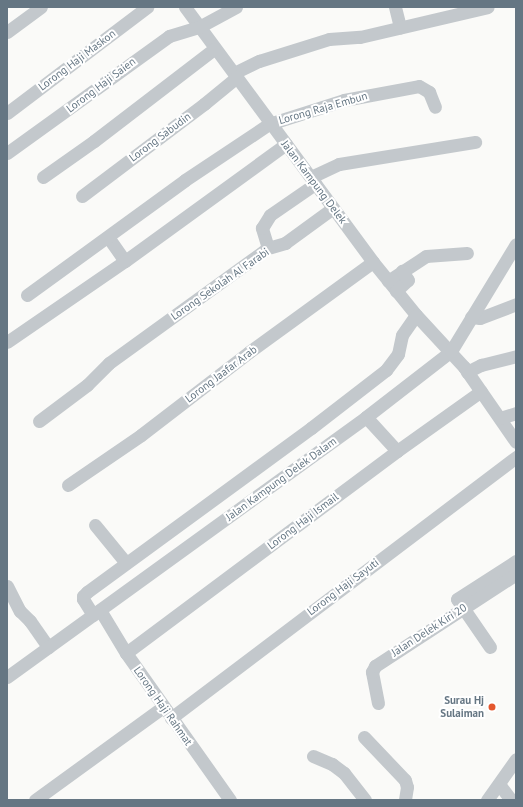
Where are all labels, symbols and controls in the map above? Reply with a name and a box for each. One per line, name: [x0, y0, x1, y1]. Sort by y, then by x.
street label: Lorong Haji Maskon: [36, 27, 118, 93]
street label: Lorong Haji Saien: [64, 55, 138, 115]
street label: Lorong Raja Embun: [277, 89, 369, 127]
street label: Lorong Sabudin: [127, 110, 193, 164]
street label: Jalan Kampung Delek: [278, 138, 350, 226]
street label: Lorong Sekolah Al Farabi: [168, 245, 272, 323]
street label: Lorong Jaafar Arab: [182, 343, 260, 405]
street label: Jalan Kampung Delek Dalam: [223, 434, 339, 524]
street label: Lorong Haji Ismail: [265, 490, 341, 552]
street label: Lorong Haji Sayuti: [305, 556, 381, 618]
street label: Jalan Delek Kiri 20: [389, 601, 469, 659]
street label: Lorong Haji Rahmat: [131, 664, 195, 748]
place label: Surau Hj Sulaiman: [440, 694, 484, 720]
marker: Surau Hj Sulaiman: [487, 702, 497, 712]

